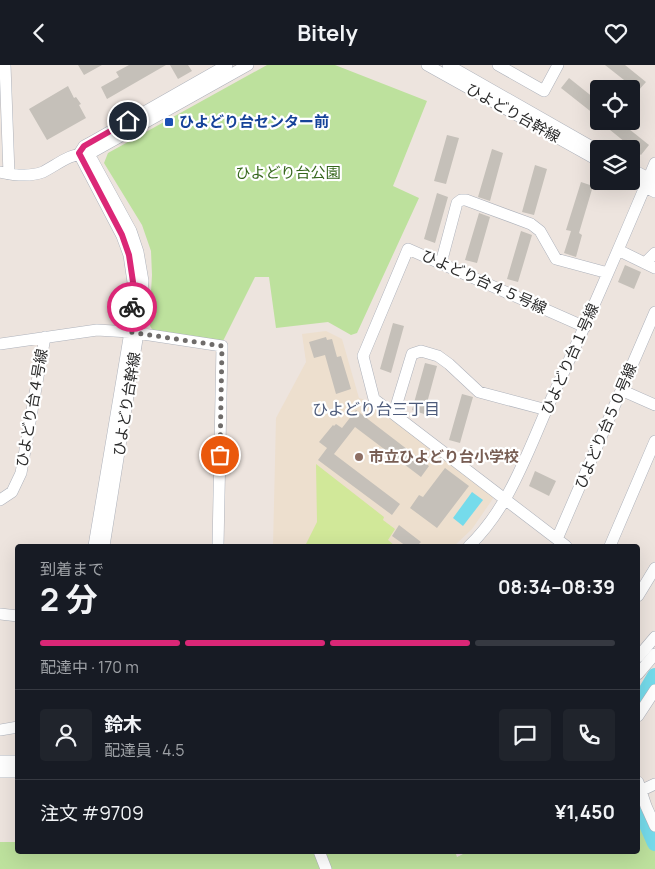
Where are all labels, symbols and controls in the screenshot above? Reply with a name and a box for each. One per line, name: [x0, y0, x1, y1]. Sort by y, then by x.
text: Bitely: [297, 18, 358, 48]
icon: back: [25, 19, 53, 47]
icon: heart: [602, 19, 630, 47]
street label: ひよどり台幹線: [462, 78, 564, 147]
map controls: [590, 80, 640, 190]
button: locate: [590, 80, 640, 130]
pin: [107, 100, 149, 142]
icon: home: [114, 107, 142, 135]
place label: ひよどり台センター前: [179, 111, 329, 132]
marker: ひよどり台センター前: [163, 116, 175, 128]
button: layers: [590, 140, 640, 190]
park label: ひよどり台公園: [235, 162, 341, 183]
street label: ひよどり台４５号線: [418, 244, 550, 319]
courier: [107, 282, 157, 332]
icon: bike: [118, 293, 146, 321]
street label: ひよどり台１号線: [536, 300, 604, 418]
street label: ひよどり台４号線: [11, 347, 52, 469]
street label: ひよどり台幹線: [108, 350, 145, 457]
street label: ひよどり台５０号線: [569, 360, 642, 492]
district label: ひよどり台三丁目: [312, 398, 440, 420]
pin: [199, 434, 241, 476]
icon: bag: [206, 441, 234, 469]
place label: 市立ひよどり台小学校: [369, 446, 519, 467]
marker: 市立ひよどり台小学校: [353, 451, 365, 463]
text: 到着まで: [40, 558, 104, 580]
text: 08:34–08:39: [498, 574, 615, 600]
text: 2 分: [40, 577, 97, 621]
text: 配達中 · 170 m: [40, 656, 139, 678]
button: person: [40, 709, 92, 761]
button: chat: [499, 709, 551, 761]
button: phone: [563, 709, 615, 761]
text: 鈴木: [104, 711, 142, 737]
text: 配達員 · 4.5: [104, 739, 184, 761]
text: ¥1,450: [555, 799, 615, 825]
text: 注文 #9709: [40, 800, 144, 826]

